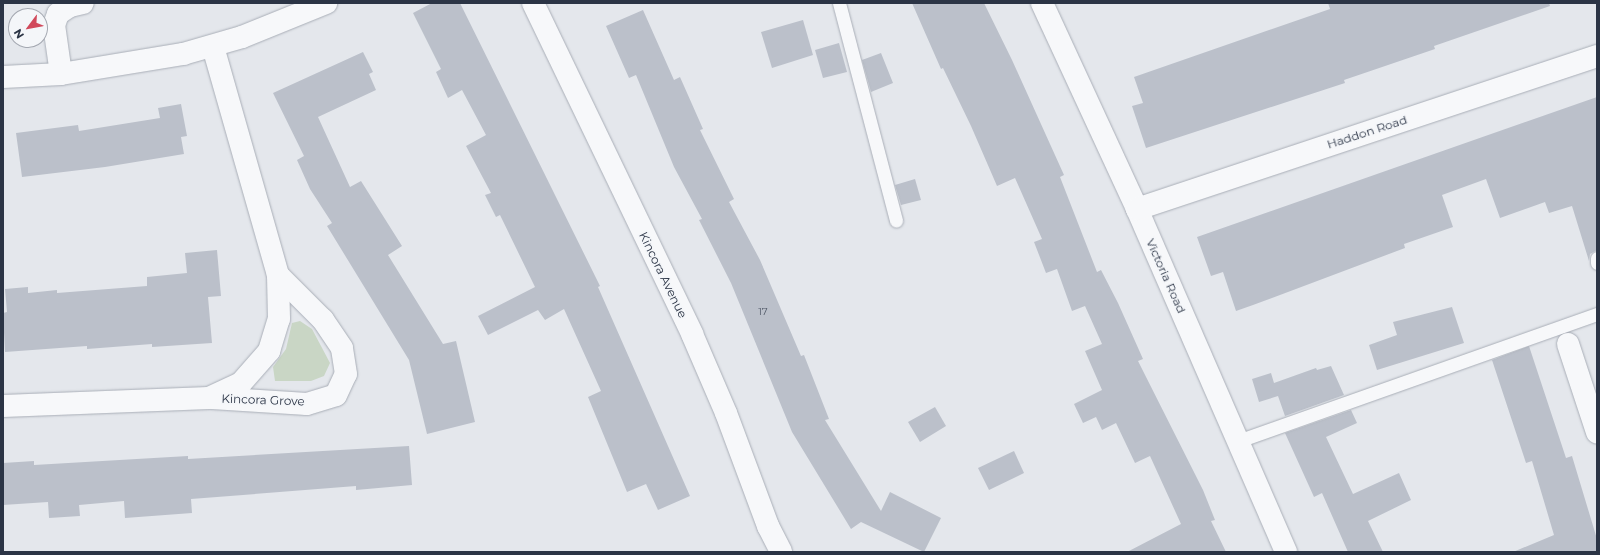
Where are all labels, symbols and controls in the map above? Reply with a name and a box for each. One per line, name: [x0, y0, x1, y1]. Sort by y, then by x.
north arrow: [8, 8, 48, 48]
text: N: [10, 26, 27, 41]
street label: Haddon Road: [1325, 112, 1409, 152]
street label: Kincora Avenue: [636, 230, 690, 320]
street label: Victoria Road: [1143, 237, 1189, 315]
house number: 17: [758, 306, 768, 318]
street label: Kincora Grove: [221, 391, 305, 409]

